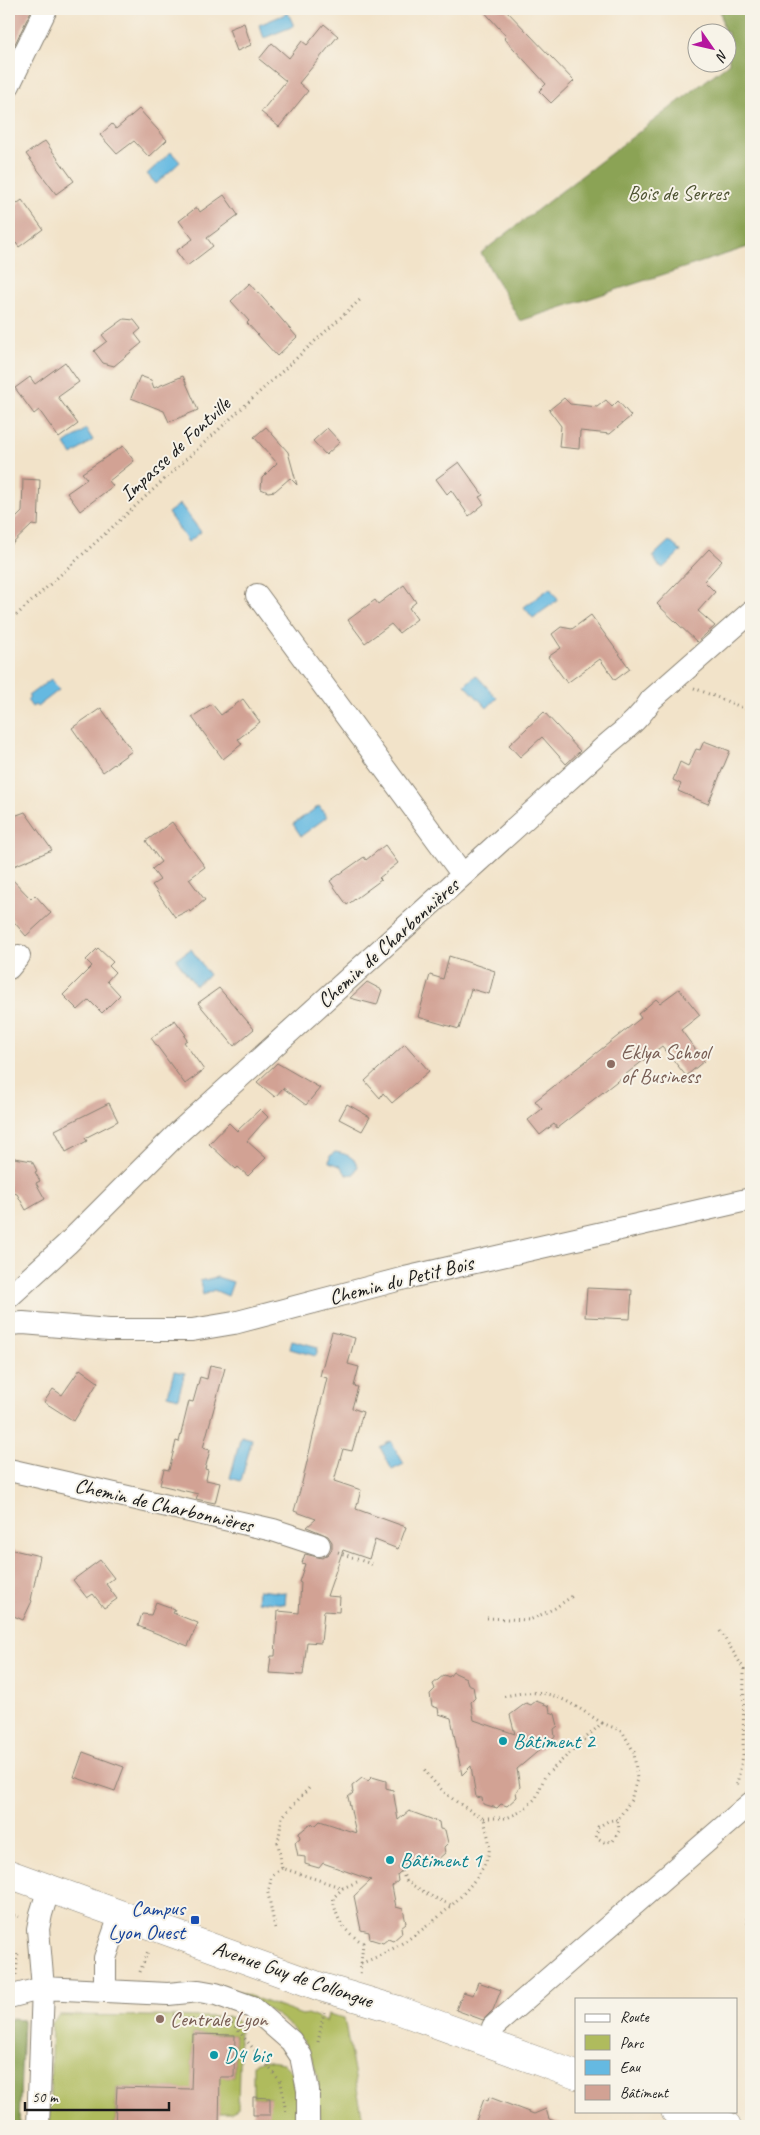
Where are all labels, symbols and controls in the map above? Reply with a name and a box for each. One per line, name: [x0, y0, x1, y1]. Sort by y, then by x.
north arrow: [688, 22, 738, 72]
text: N: [712, 47, 732, 65]
park label: Bois de Serres: [628, 180, 730, 206]
street label: Impasse de Fontville: [114, 390, 236, 507]
street label: Chemin de Charbonnières: [312, 871, 466, 1014]
place label: Eklya School of Business: [621, 1039, 713, 1089]
marker: Eklya School of Business: [605, 1058, 617, 1070]
street label: Chemin du Petit Bois: [326, 1249, 477, 1310]
street label: Chemin de Charbonnières: [72, 1472, 257, 1539]
place label: Bâtiment 2: [513, 1728, 596, 1754]
marker: Bâtiment 2: [497, 1735, 509, 1747]
place label: Bâtiment 1: [400, 1847, 483, 1873]
marker: Bâtiment 1: [384, 1854, 396, 1866]
place label: Campus Lyon Ouest: [108, 1895, 187, 1945]
marker: Campus Lyon Ouest: [189, 1914, 201, 1926]
street label: Avenue Guy de Collongue: [210, 1935, 377, 2014]
legend: [575, 1998, 738, 2112]
place label: Centrale Lyon: [170, 2006, 269, 2032]
text: Route: [620, 2008, 650, 2027]
marker: Centrale Lyon: [154, 2013, 166, 2025]
text: Parc: [620, 2034, 644, 2053]
place label: D4 bis: [224, 2042, 273, 2068]
marker: D4 bis: [208, 2049, 220, 2061]
text: Eau: [620, 2058, 641, 2077]
scale bar: [25, 2080, 169, 2112]
text: Bâtiment: [620, 2084, 670, 2103]
text: 50 m: [32, 2088, 59, 2107]

